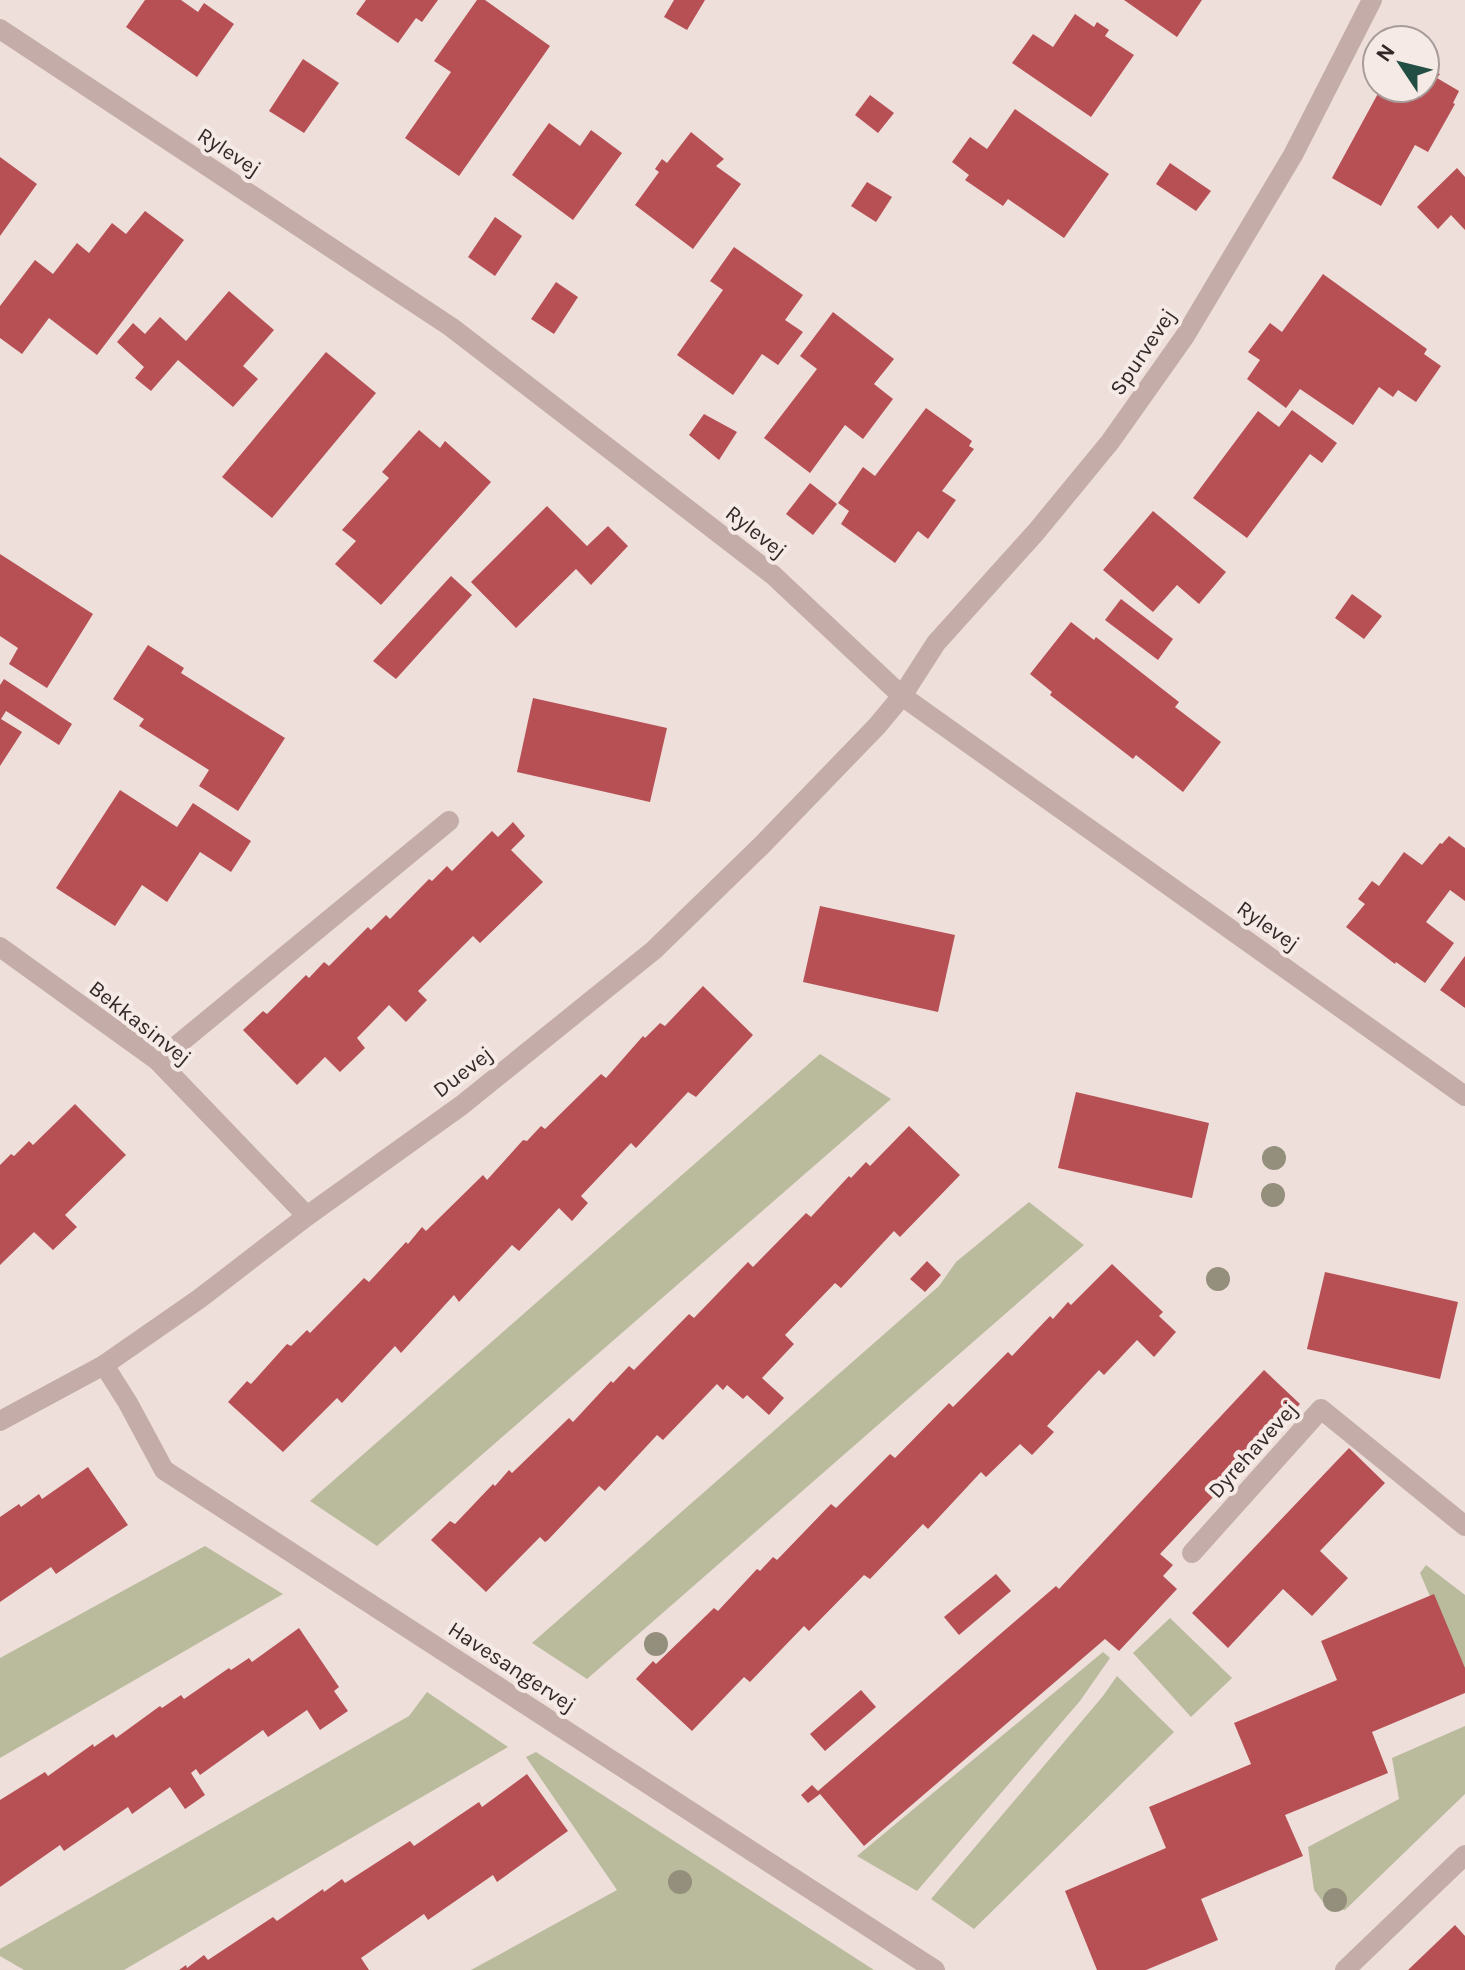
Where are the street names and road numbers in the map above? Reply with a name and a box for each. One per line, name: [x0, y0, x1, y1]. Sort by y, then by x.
street label: Rylevej: [192, 122, 266, 182]
street label: Spurvevej: [1105, 304, 1181, 400]
street label: Rylevej: [720, 500, 792, 564]
street label: Rylevej: [1232, 895, 1304, 957]
street label: Bekkasinvej: [84, 975, 196, 1071]
street label: Duevej: [428, 1041, 498, 1103]
street label: Dyrehavevej: [1203, 1396, 1303, 1504]
street label: Havesangervej: [443, 1616, 581, 1718]

